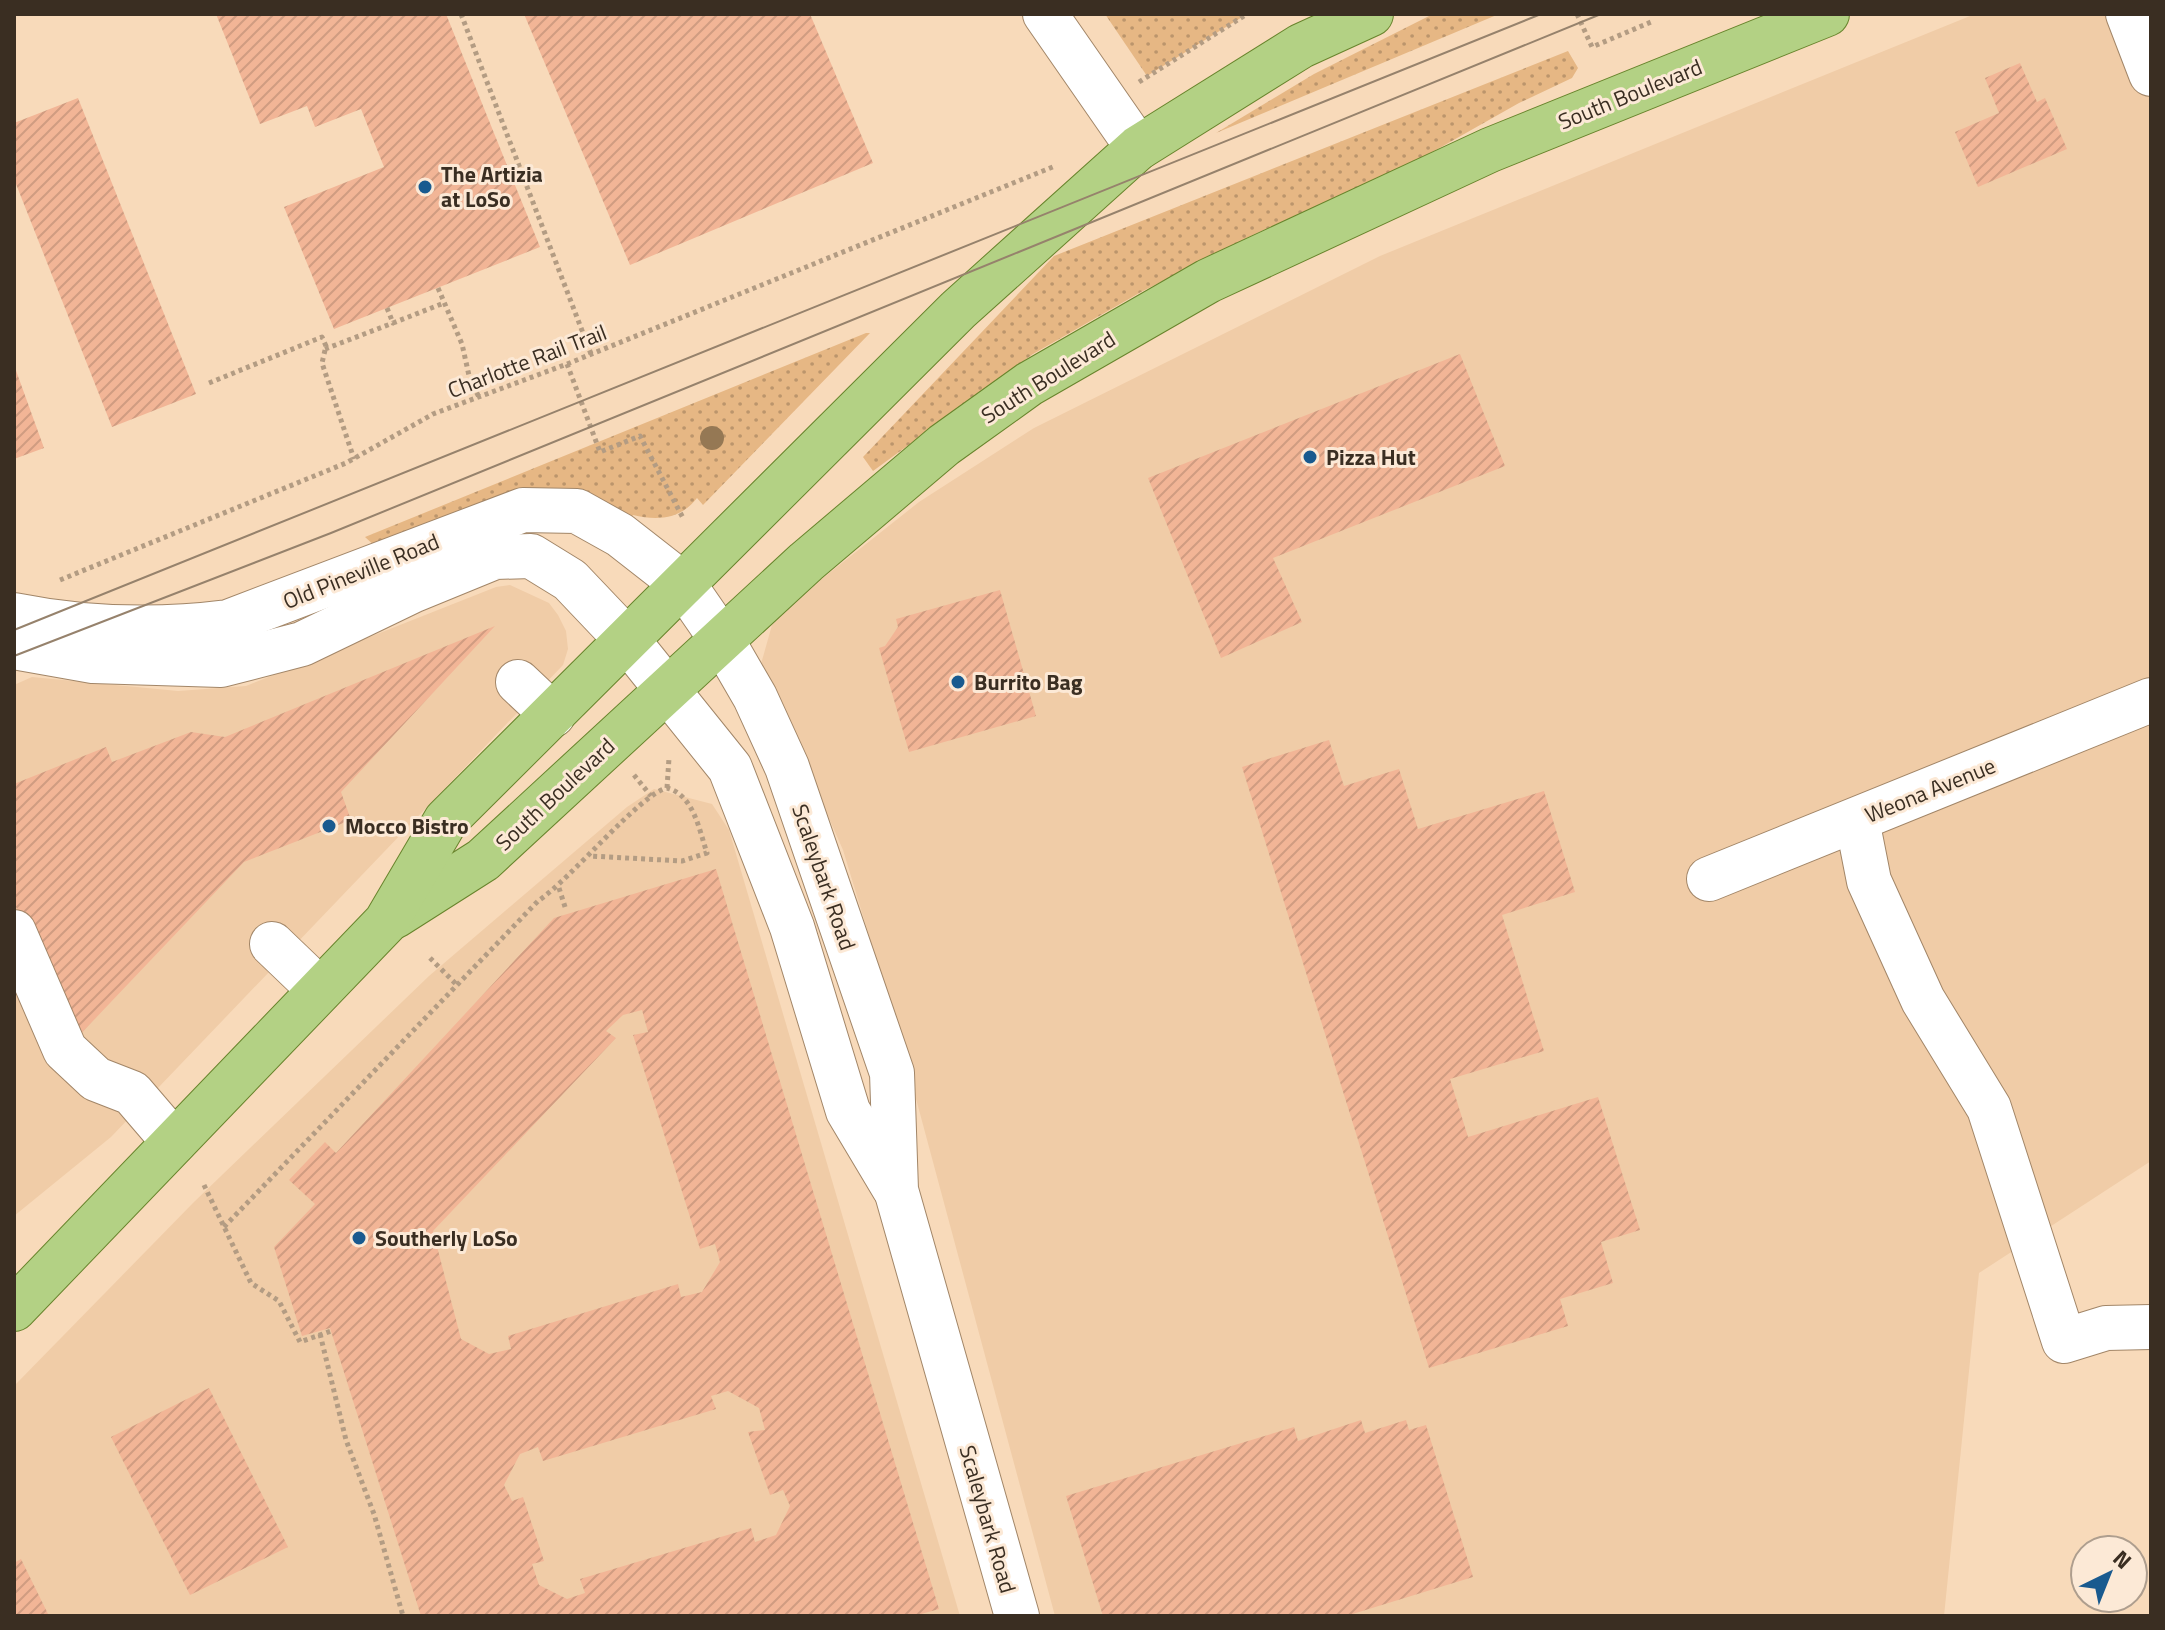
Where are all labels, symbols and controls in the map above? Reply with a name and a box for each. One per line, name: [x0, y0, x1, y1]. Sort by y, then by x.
street label: South Boulevard: [1553, 50, 1707, 138]
place label: The Artizia at LoSo: [441, 157, 543, 216]
marker: The Artizia at LoSo: [416, 178, 434, 196]
street label: Charlotte Rail Trail: [443, 315, 611, 407]
street label: South Boulevard: [974, 322, 1122, 432]
place label: Pizza Hut: [1326, 440, 1416, 474]
marker: Pizza Hut: [1301, 448, 1319, 466]
street label: Old Pineville Road: [278, 524, 444, 618]
place label: Burrito Bag: [974, 665, 1083, 699]
marker: Burrito Bag: [949, 673, 967, 691]
street label: South Boulevard: [488, 729, 622, 859]
street label: Weona Avenue: [1860, 748, 2000, 832]
street label: Scaleybark Road: [783, 799, 865, 955]
place label: Mocco Bistro: [345, 809, 469, 843]
marker: Mocco Bistro: [320, 817, 338, 835]
place label: Southerly LoSo: [375, 1221, 518, 1255]
marker: Southerly LoSo: [350, 1229, 368, 1247]
street label: Scaleybark Road: [951, 1441, 1025, 1597]
north arrow: [2069, 1534, 2149, 1614]
text: N: [2105, 1542, 2140, 1577]

